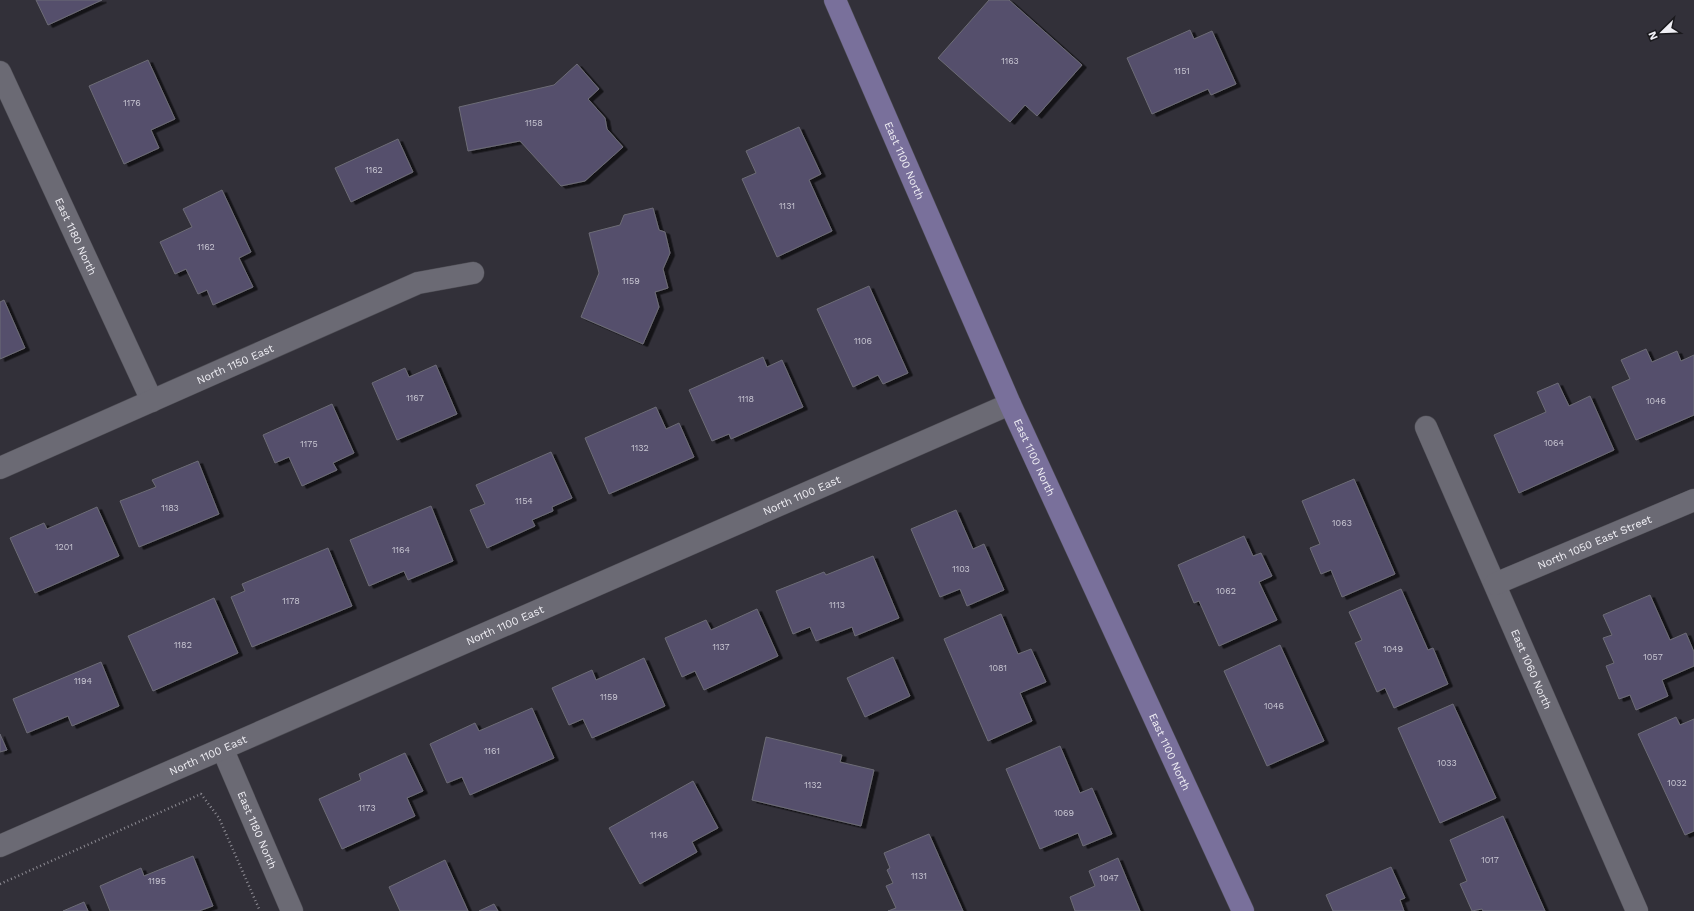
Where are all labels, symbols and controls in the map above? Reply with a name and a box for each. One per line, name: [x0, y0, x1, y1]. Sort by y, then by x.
north arrow: [1642, 12, 1682, 52]
text: N: [1646, 29, 1661, 42]
house number: 1163: [1001, 56, 1019, 66]
house number: 1151: [1174, 66, 1190, 76]
house number: 1176: [123, 98, 141, 108]
house number: 1158: [525, 118, 543, 128]
street label: East 1100 North: [882, 120, 927, 202]
house number: 1162: [365, 165, 383, 175]
street label: East 1180 North: [52, 196, 99, 277]
house number: 1131: [779, 201, 795, 211]
house number: 1162: [197, 242, 215, 252]
house number: 1159: [622, 276, 640, 286]
house number: 1106: [854, 336, 872, 346]
street label: North 1150 East: [195, 342, 276, 387]
house number: 1167: [406, 393, 424, 403]
house number: 1118: [738, 394, 754, 404]
house number: 1046: [1646, 396, 1666, 406]
street label: East 1100 North: [1011, 417, 1057, 498]
house number: 1064: [1544, 438, 1565, 448]
house number: 1175: [300, 439, 318, 449]
house number: 1132: [631, 443, 649, 453]
street label: North 1100 East: [761, 473, 843, 518]
house number: 1154: [515, 496, 533, 506]
house number: 1183: [161, 503, 179, 513]
street label: North 1050 East Street: [1536, 513, 1654, 572]
house number: 1063: [1332, 518, 1352, 528]
house number: 1201: [55, 542, 73, 552]
house number: 1164: [392, 545, 410, 555]
house number: 1103: [952, 564, 970, 574]
house number: 1062: [1216, 586, 1236, 596]
house number: 1178: [282, 596, 300, 606]
house number: 1113: [829, 600, 845, 610]
street label: North 1100 East: [464, 603, 546, 648]
street label: East 1060 North: [1508, 627, 1554, 711]
house number: 1182: [174, 640, 192, 650]
house number: 1137: [713, 642, 729, 652]
house number: 1049: [1383, 644, 1403, 654]
house number: 1057: [1643, 652, 1663, 662]
house number: 1081: [989, 663, 1007, 673]
house number: 1194: [74, 676, 93, 686]
house number: 1159: [600, 692, 618, 702]
house number: 1046: [1264, 701, 1284, 711]
street label: East 1100 North: [1146, 711, 1193, 793]
street label: North 1100 East: [167, 733, 249, 778]
house number: 1161: [484, 746, 500, 756]
house number: 1033: [1437, 758, 1457, 768]
house number: 1032: [1667, 778, 1687, 788]
house number: 1132: [804, 780, 822, 790]
street label: East 1180 North: [234, 789, 279, 871]
house number: 1173: [358, 803, 376, 813]
house number: 1069: [1054, 808, 1074, 818]
house number: 1146: [650, 830, 668, 840]
house number: 1017: [1481, 855, 1499, 865]
house number: 1131: [911, 871, 927, 881]
house number: 1047: [1099, 873, 1119, 883]
house number: 1195: [148, 876, 166, 886]

